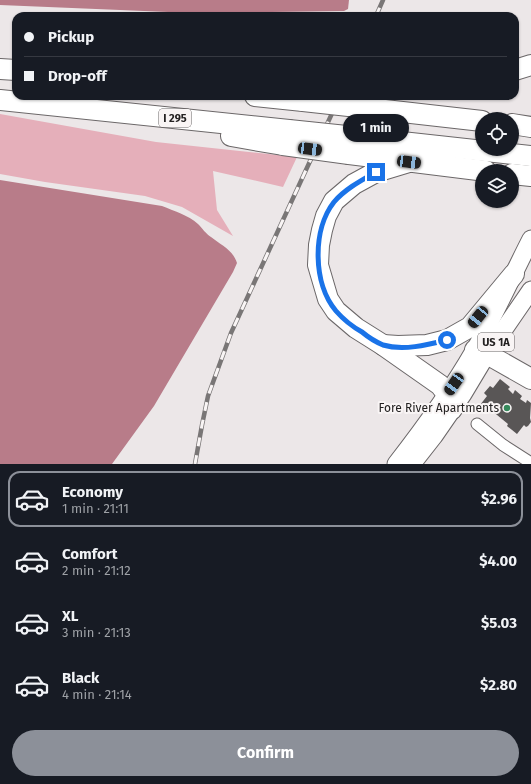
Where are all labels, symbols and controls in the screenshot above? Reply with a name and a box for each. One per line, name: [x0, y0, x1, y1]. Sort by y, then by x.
text: Pickup: [48, 28, 94, 46]
text: Drop-off: [48, 67, 107, 85]
road number: I 295: [159, 109, 191, 127]
map controls: [475, 112, 519, 208]
button: locate: [475, 112, 519, 156]
callout: 1 min: [343, 114, 409, 142]
text: 1 min: [360, 120, 392, 135]
car: [297, 142, 323, 156]
car: [396, 155, 422, 169]
route end: [367, 163, 385, 181]
button: layers: [475, 164, 519, 208]
car: [466, 304, 490, 330]
route start: [438, 331, 456, 349]
road number: US 1A: [478, 333, 514, 351]
car: [442, 371, 466, 397]
place label: Fore River Apartments: [379, 401, 499, 415]
marker: Fore River Apartments: [502, 403, 512, 413]
icon: car: [14, 481, 50, 517]
text: Economy: [62, 483, 123, 501]
text: $2.96: [481, 490, 517, 508]
text: 1 min · 21:11: [62, 501, 129, 516]
icon: car: [14, 543, 50, 579]
text: Comfort: [62, 545, 118, 563]
text: $4.00: [479, 552, 517, 570]
text: 2 min · 21:12: [62, 563, 131, 578]
icon: car: [14, 605, 50, 641]
text: XL: [62, 607, 78, 625]
text: $5.03: [481, 614, 517, 632]
text: 3 min · 21:13: [62, 625, 131, 640]
icon: car: [14, 667, 50, 703]
text: Black: [62, 669, 99, 687]
text: $2.80: [480, 676, 517, 694]
text: 4 min · 21:14: [62, 687, 132, 702]
button: Confirm: [12, 730, 519, 776]

